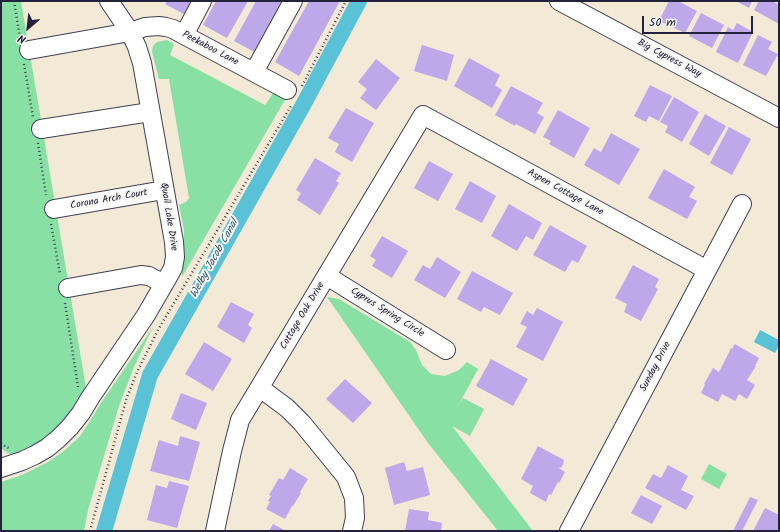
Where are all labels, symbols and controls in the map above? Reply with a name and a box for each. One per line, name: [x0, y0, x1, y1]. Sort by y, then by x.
north arrow: [8, 8, 48, 48]
scale bar: [644, 8, 755, 34]
text: 50 m: [649, 13, 676, 32]
text: N: [15, 29, 30, 48]
street label: Peekaboo Lane: [180, 29, 240, 69]
street label: Big Cypress Way: [635, 37, 703, 81]
street label: Aspen Cottage Lane: [525, 167, 605, 219]
street label: Quail Lake Drive: [157, 182, 179, 252]
street label: Corona Arch Court: [69, 187, 149, 213]
water label: Welby Jacob Canal: [188, 218, 242, 300]
street label: Cottage Oak Drive: [278, 280, 328, 352]
street label: Cyprus Spring Circle: [348, 285, 426, 341]
street label: Sunday Drive: [638, 340, 674, 394]

